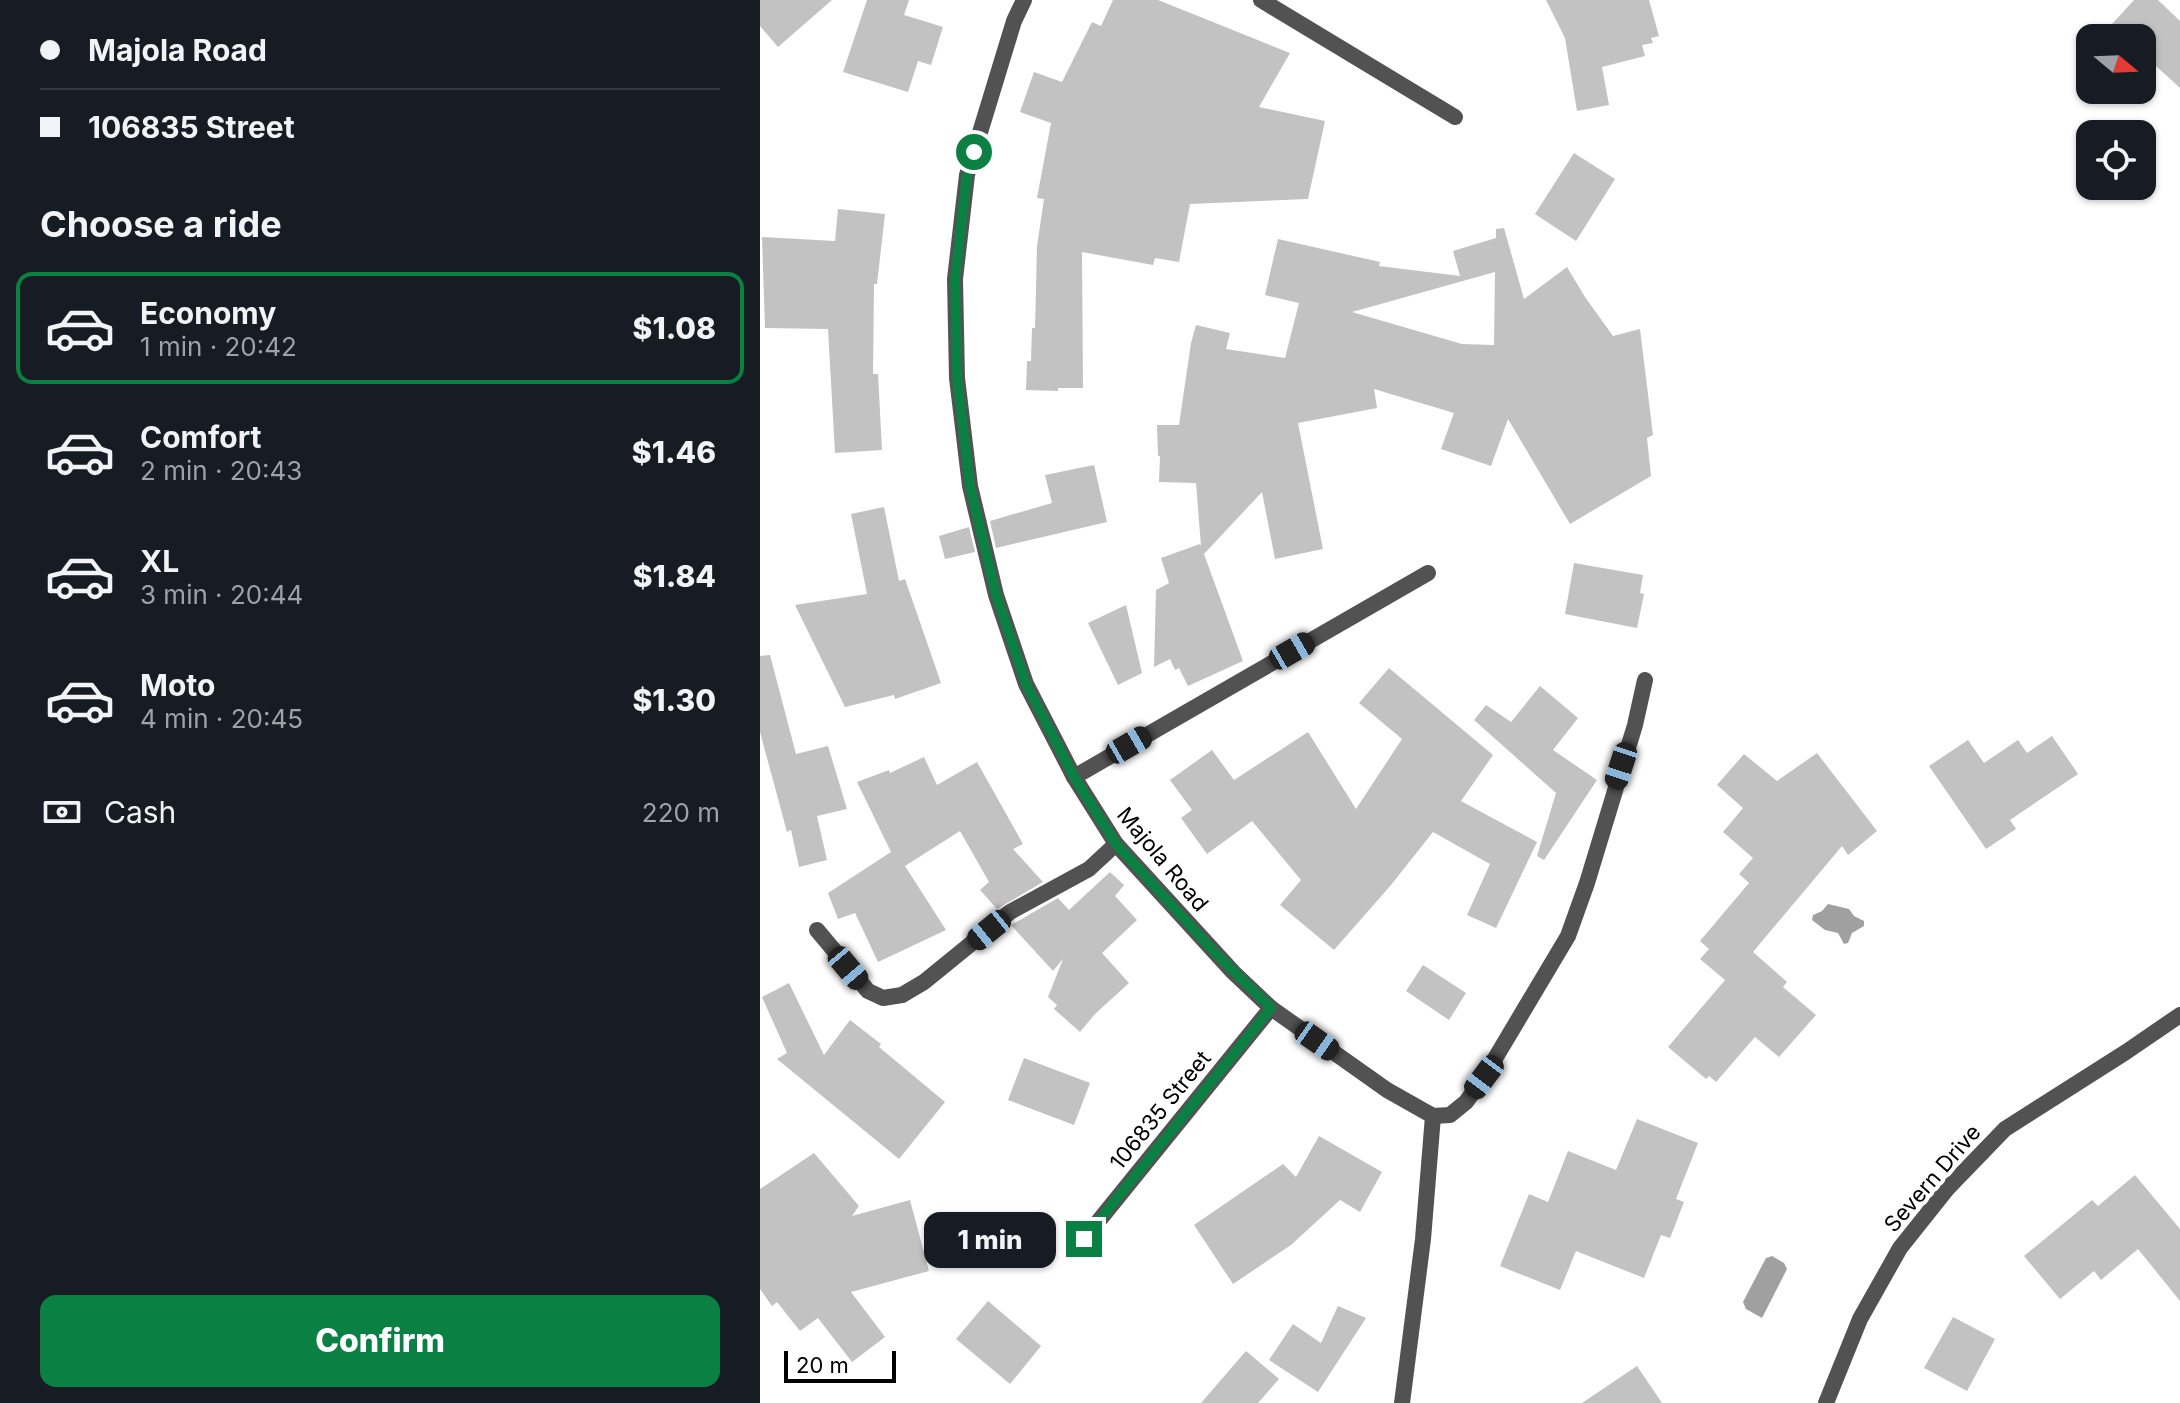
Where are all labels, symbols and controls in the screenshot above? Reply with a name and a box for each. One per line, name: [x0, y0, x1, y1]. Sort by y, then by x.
north arrow: [2076, 24, 2156, 104]
map controls: [2076, 24, 2156, 200]
text: Majola Road: [88, 32, 267, 68]
text: 106835 Street: [88, 109, 295, 145]
button: locate: [2076, 120, 2156, 200]
route start: [956, 134, 992, 170]
text: Choose a ride: [40, 202, 282, 246]
icon: car: [44, 292, 116, 364]
text: Economy: [140, 295, 276, 331]
text: $1.08: [633, 310, 716, 346]
text: 1 min · 20:42: [140, 331, 297, 362]
icon: car: [44, 416, 116, 488]
text: Comfort: [140, 419, 261, 455]
text: $1.46: [632, 434, 716, 470]
text: 2 min · 20:43: [140, 455, 302, 486]
icon: car: [44, 540, 116, 612]
text: XL: [140, 543, 179, 579]
text: $1.84: [633, 558, 716, 594]
text: 3 min · 20:44: [140, 579, 303, 610]
car: [1265, 629, 1319, 673]
icon: car: [44, 664, 116, 736]
text: Moto: [140, 667, 215, 703]
text: $1.30: [633, 682, 716, 718]
text: 4 min · 20:45: [140, 703, 303, 734]
car: [1102, 723, 1156, 767]
car: [1602, 739, 1640, 793]
icon: cash: [40, 790, 84, 834]
text: Cash: [104, 794, 176, 830]
text: 220 m: [642, 797, 720, 828]
street label: Majola Road: [1112, 802, 1214, 916]
car: [963, 906, 1015, 954]
car: [823, 942, 873, 994]
car: [1290, 1017, 1344, 1065]
street label: 106835 Street: [1104, 1045, 1216, 1175]
car: [1460, 1051, 1508, 1103]
street label: Severn Drive: [1878, 1119, 1986, 1237]
callout: 1 min: [924, 1211, 1056, 1267]
route end: [1066, 1221, 1102, 1257]
text: 1 min: [957, 1224, 1023, 1255]
button: Confirm: [40, 1295, 720, 1387]
scale bar: [784, 1347, 896, 1383]
text: 20 m: [796, 1352, 849, 1378]

